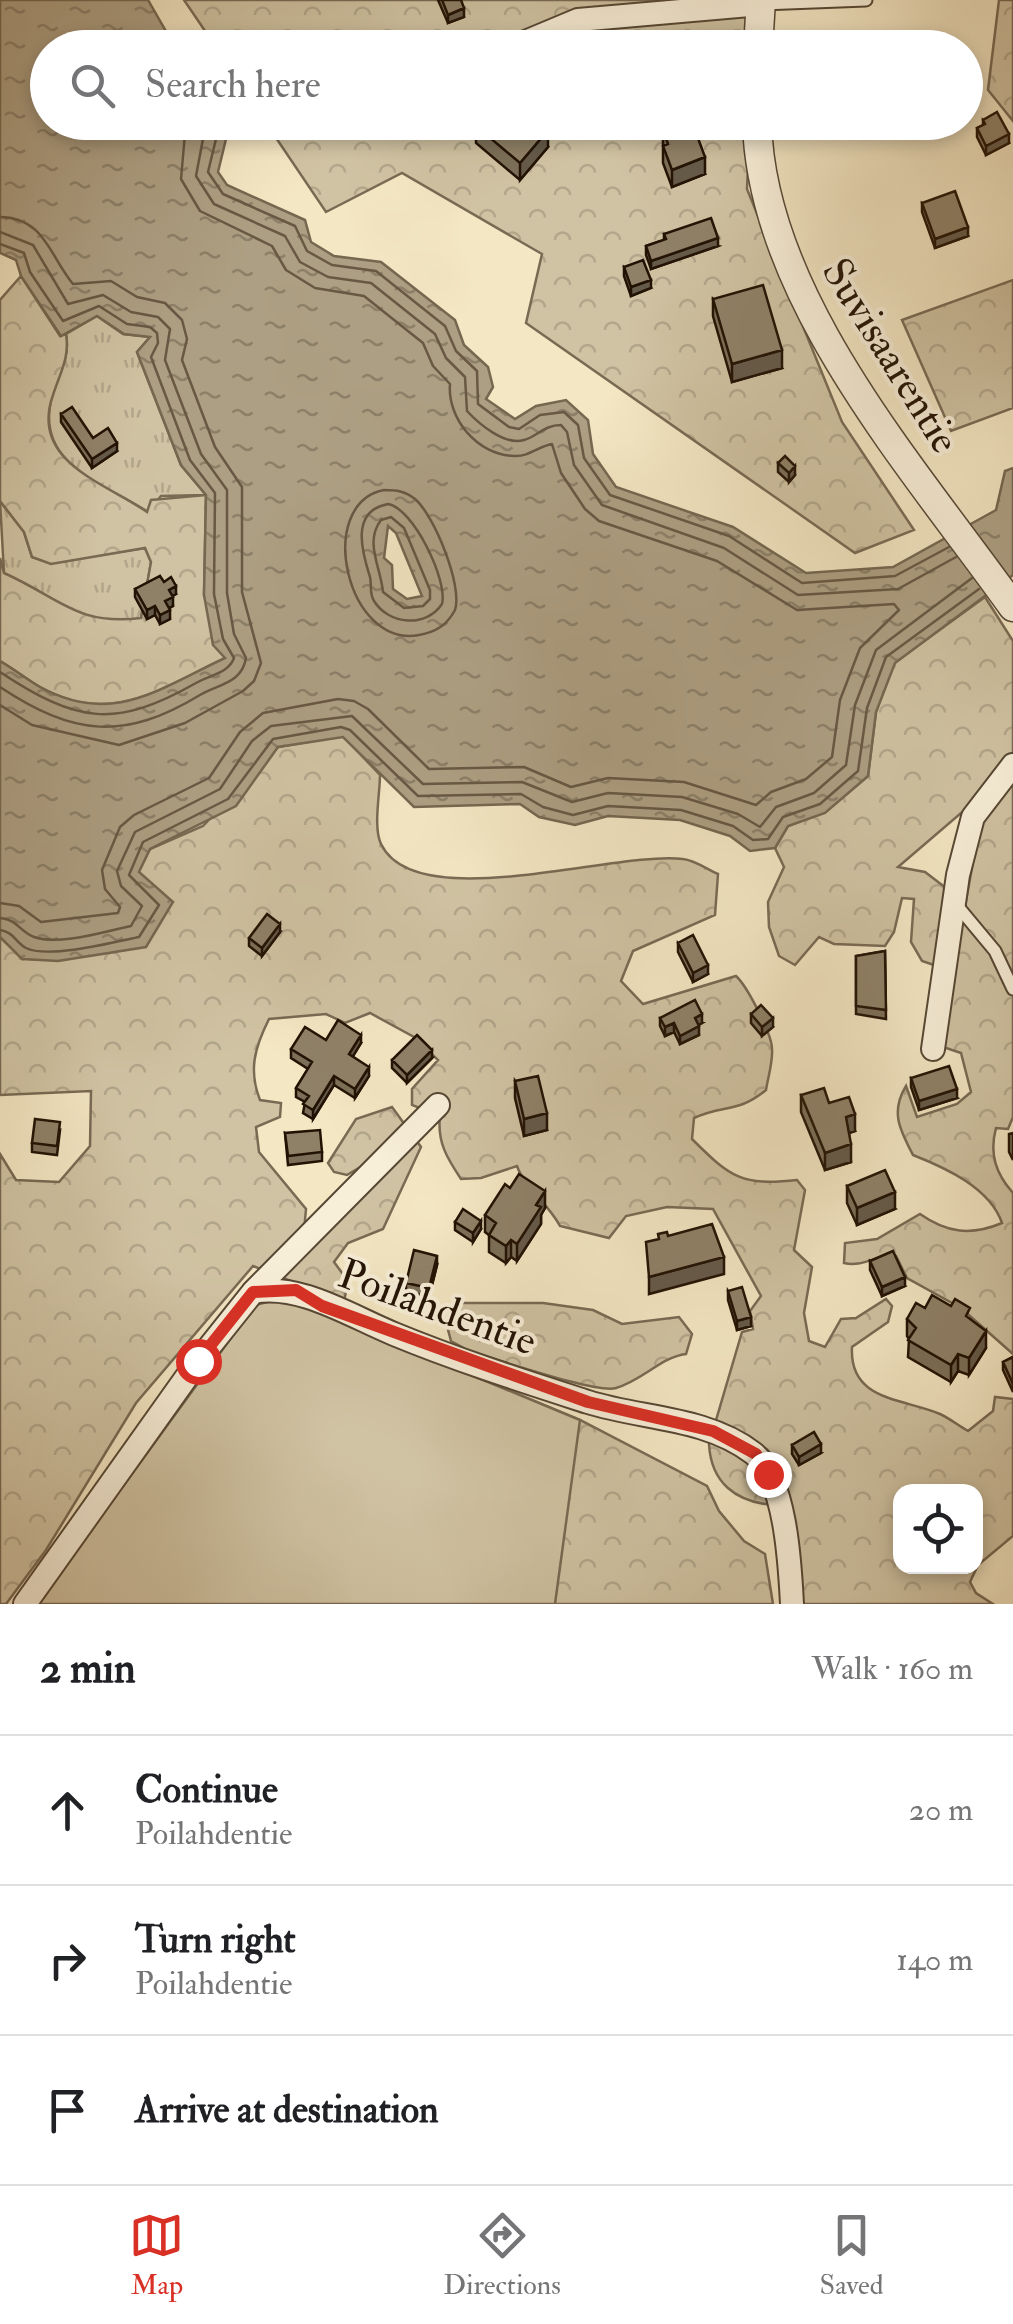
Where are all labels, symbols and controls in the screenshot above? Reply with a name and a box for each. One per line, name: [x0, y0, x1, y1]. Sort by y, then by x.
search box: [30, 30, 983, 140]
icon: search: [65, 58, 120, 113]
text: Search here: [145, 61, 321, 109]
street label: Suvisaarentie: [810, 249, 971, 463]
street label: Poilahdentie: [331, 1248, 543, 1368]
route start: [176, 1339, 222, 1385]
route end: [746, 1452, 792, 1498]
map controls: [893, 1484, 983, 1574]
button: locate: [893, 1484, 983, 1574]
text: 2 min: [40, 1643, 136, 1695]
text: Walk · 160 m: [811, 1649, 973, 1689]
text: Continue: [135, 1766, 278, 1814]
icon: ahead: [40, 1783, 95, 1838]
text: 20 m: [909, 1790, 973, 1830]
text: Poilahdentie: [135, 1814, 292, 1854]
text: Turn right: [135, 1916, 296, 1964]
icon: right: [40, 1933, 95, 1988]
text: 140 m: [896, 1940, 973, 1980]
text: Poilahdentie: [135, 1964, 292, 2004]
icon: arrive: [40, 2083, 95, 2138]
text: Arrive at destination: [135, 2086, 439, 2134]
tab: Map: [129, 2208, 184, 2303]
tab: Directions: [443, 2208, 561, 2303]
tab: Saved: [820, 2208, 884, 2303]

